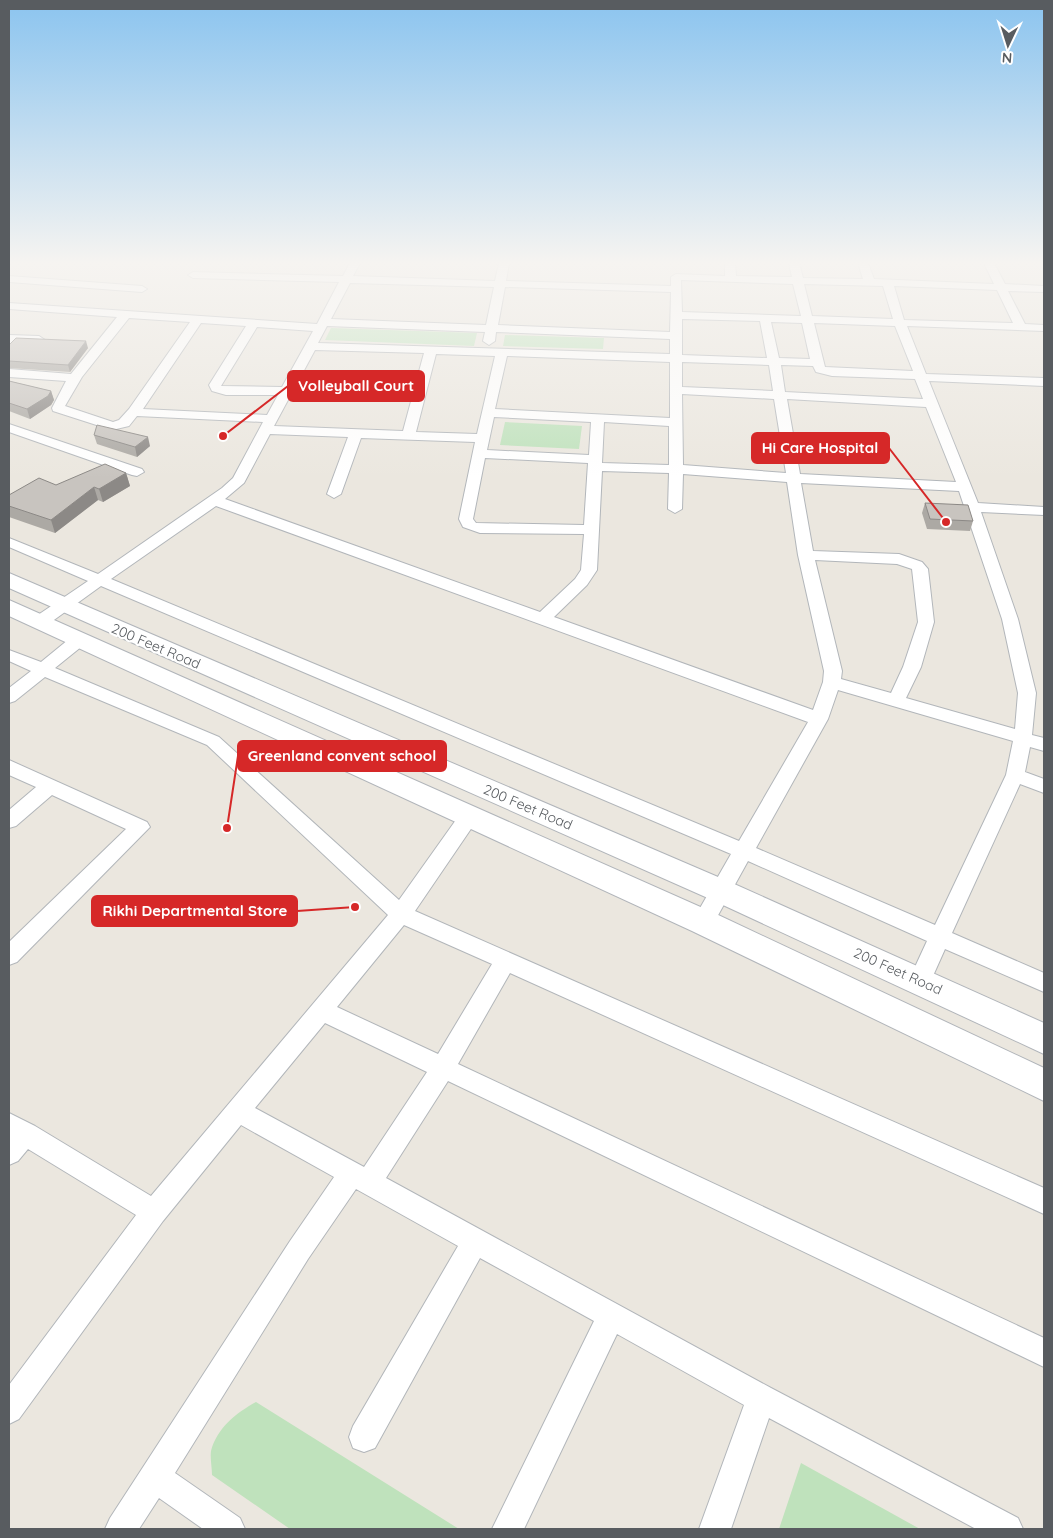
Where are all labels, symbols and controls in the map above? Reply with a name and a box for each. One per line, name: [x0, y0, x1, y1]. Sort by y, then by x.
north arrow: [983, 20, 1033, 70]
text: N: [1001, 49, 1013, 67]
callout: Volleyball Court: [288, 371, 424, 401]
text: Volleyball Court: [298, 376, 414, 395]
callout: Hi Care Hospital: [752, 433, 889, 463]
text: Hi Care Hospital: [762, 438, 878, 457]
street label: 200 Feet Road: [109, 619, 203, 673]
callout: Greenland convent school: [238, 741, 446, 771]
text: Greenland convent school: [248, 746, 436, 765]
street label: 200 Feet Road: [481, 780, 575, 834]
callout: Rikhi Departmental Store: [92, 896, 297, 926]
text: Rikhi Departmental Store: [103, 901, 288, 920]
street label: 200 Feet Road: [851, 943, 945, 999]

